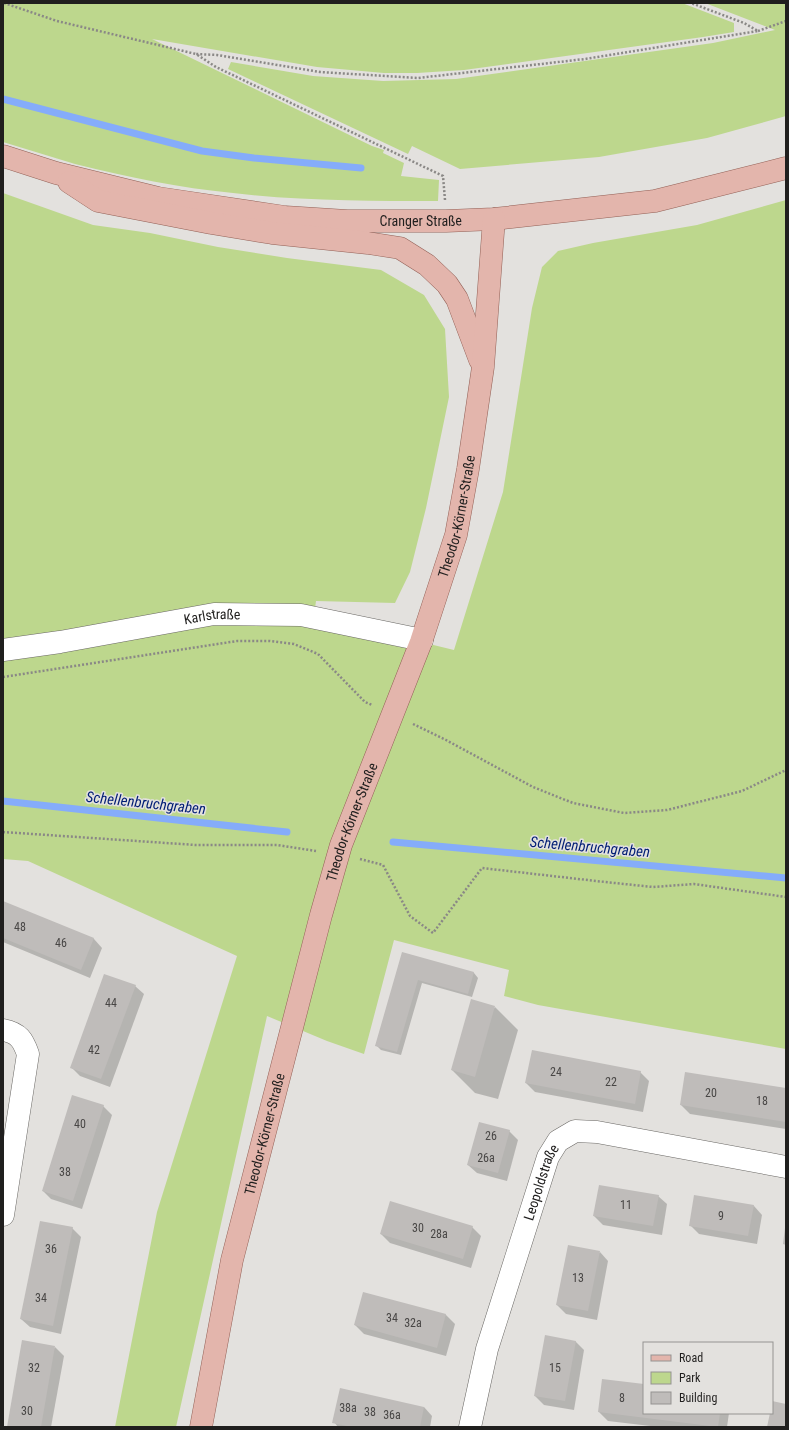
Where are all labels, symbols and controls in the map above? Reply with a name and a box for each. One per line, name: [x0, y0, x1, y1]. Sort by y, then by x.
street label: Cranger Straße: [380, 212, 463, 229]
street label: Theodor-Körner-Straße: [435, 454, 478, 580]
street label: Karlstraße: [182, 606, 241, 627]
street label: Theodor-Körner-Straße: [323, 760, 381, 883]
water label: Schellenbruchgraben: [85, 788, 207, 818]
water label: Schellenbruchgraben: [529, 833, 651, 861]
house number: 48: [14, 920, 26, 934]
house number: 46: [55, 936, 67, 950]
house number: 44: [105, 996, 117, 1010]
house number: 42: [88, 1043, 100, 1057]
house number: 24: [550, 1065, 562, 1079]
street label: Theodor-Körner-Straße: [241, 1071, 288, 1197]
house number: 22: [605, 1075, 617, 1089]
house number: 20: [705, 1086, 717, 1100]
house number: 18: [756, 1094, 768, 1108]
house number: 40: [74, 1117, 86, 1131]
house number: 26: [485, 1129, 497, 1143]
street label: Leopoldstraße: [520, 1141, 562, 1222]
house number: 26a: [477, 1151, 495, 1165]
house number: 38: [59, 1165, 71, 1179]
house number: 11: [620, 1198, 632, 1212]
house number: 9: [718, 1209, 724, 1223]
house number: 30: [412, 1221, 424, 1235]
house number: 28a: [430, 1227, 448, 1241]
house number: 36: [45, 1242, 57, 1256]
house number: 13: [572, 1271, 584, 1285]
house number: 34: [35, 1291, 47, 1305]
house number: 34: [386, 1311, 398, 1325]
house number: 32a: [404, 1316, 422, 1330]
legend: [643, 1342, 773, 1414]
text: Road: [679, 1351, 703, 1365]
house number: 32: [28, 1361, 40, 1375]
house number: 15: [549, 1361, 561, 1375]
text: Park: [679, 1371, 701, 1385]
house number: 8: [619, 1391, 625, 1405]
text: Building: [679, 1391, 717, 1405]
house number: 38a: [339, 1401, 357, 1415]
house number: 30: [21, 1404, 33, 1418]
house number: 38: [364, 1405, 376, 1419]
house number: 36a: [383, 1408, 401, 1422]

